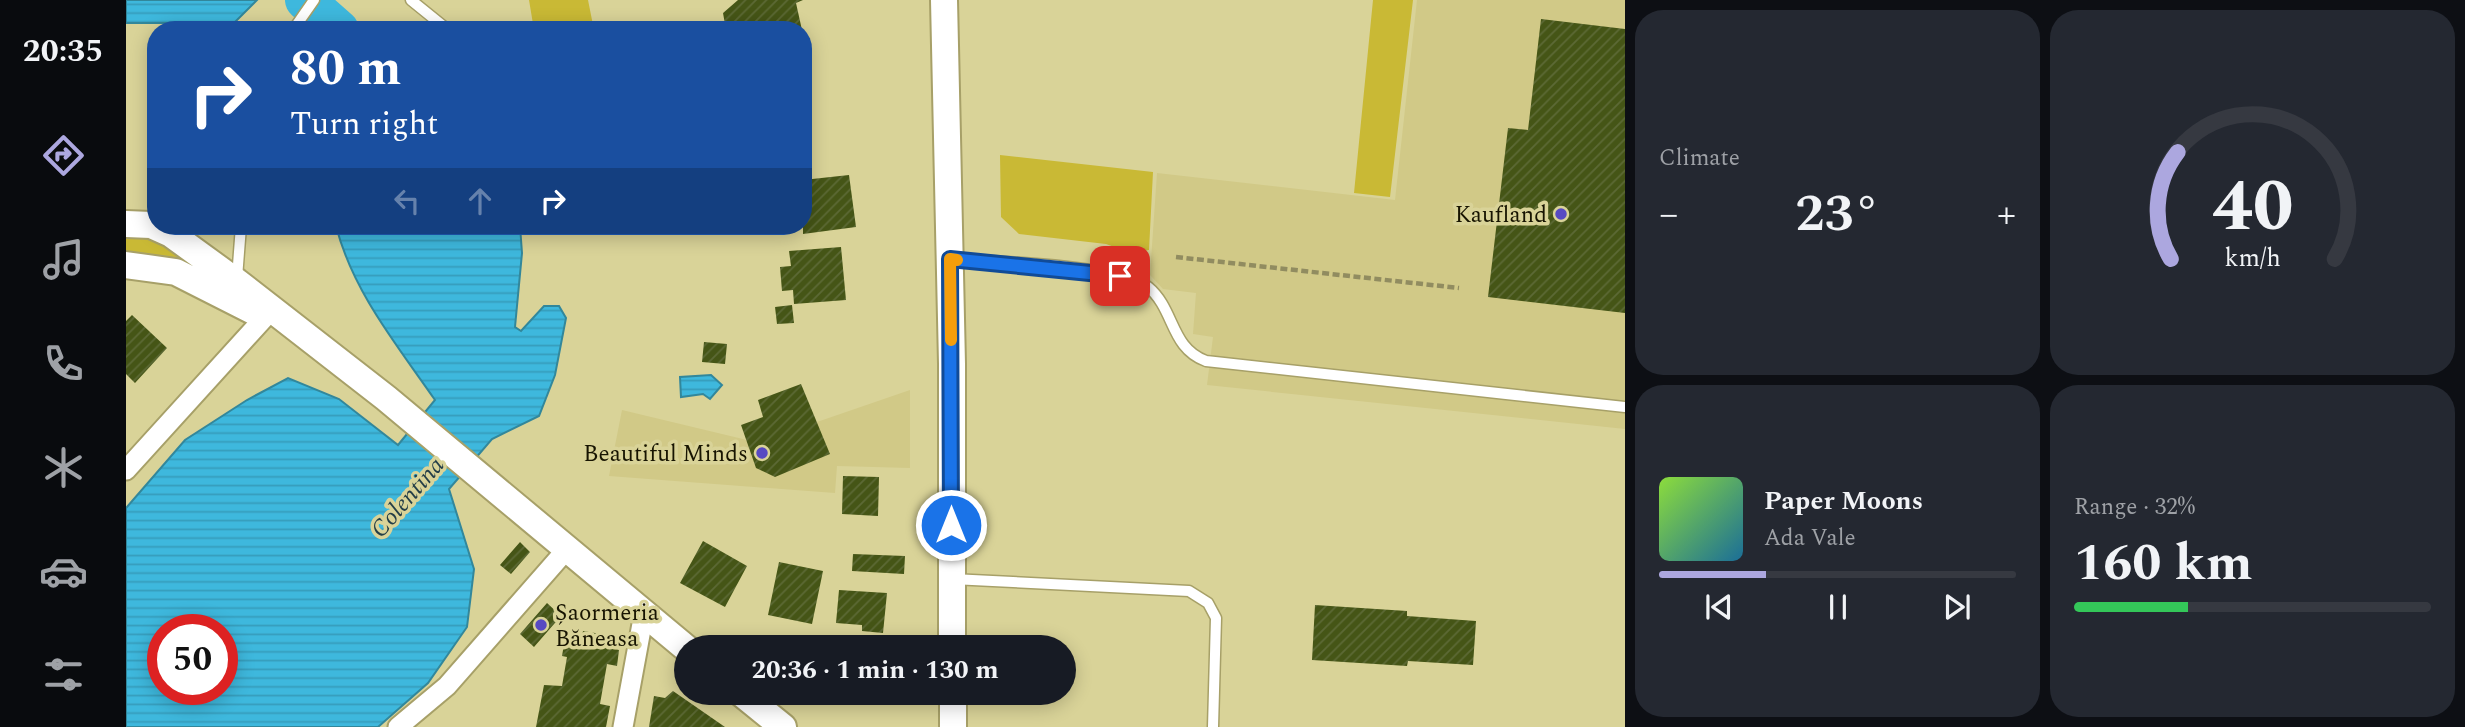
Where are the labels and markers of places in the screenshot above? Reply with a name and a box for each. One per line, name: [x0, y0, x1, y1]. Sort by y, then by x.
place label: Kaufland: [1455, 198, 1547, 233]
marker: Kaufland: [1553, 206, 1569, 222]
pin: [1090, 246, 1150, 306]
place label: Beautiful Minds: [583, 437, 748, 472]
marker: Beautiful Minds: [754, 445, 770, 461]
place label: Șaormeria Băneasa: [555, 596, 659, 657]
marker: Șaormeria Băneasa: [533, 617, 549, 633]

